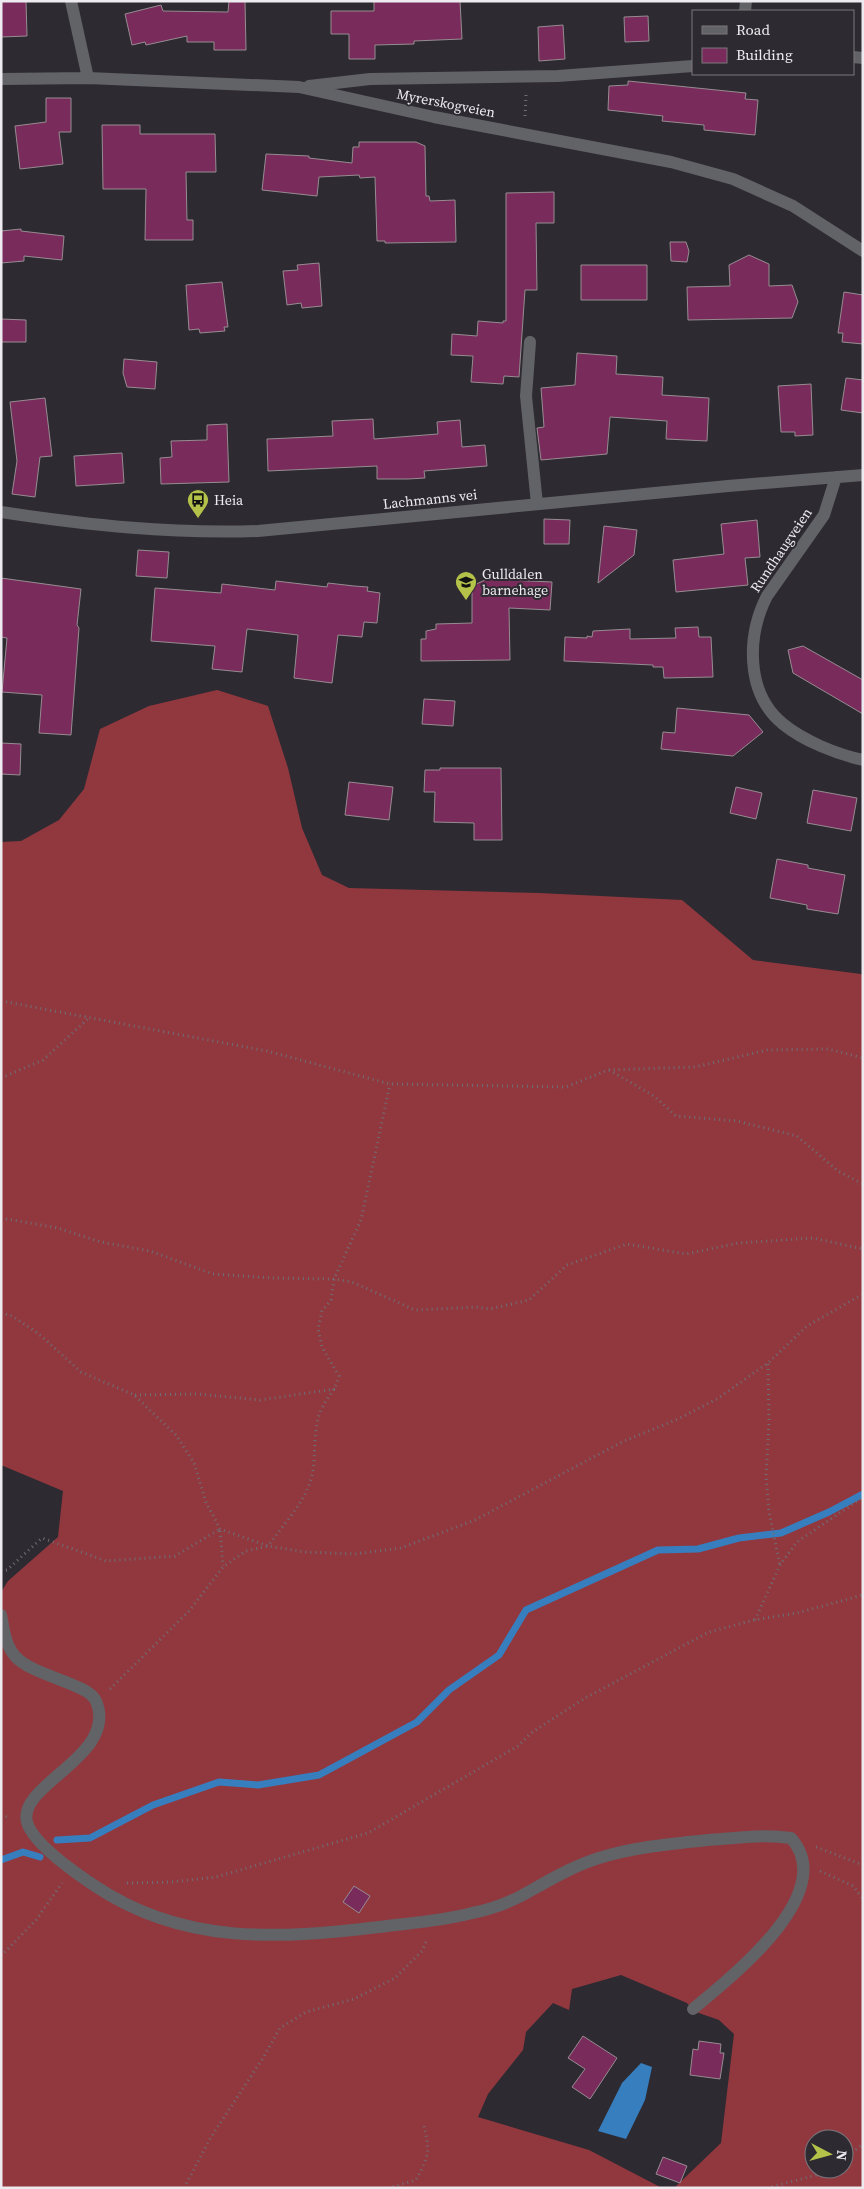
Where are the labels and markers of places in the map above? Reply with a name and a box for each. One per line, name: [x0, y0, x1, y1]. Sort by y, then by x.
bus stop icon: Heia: [186, 488, 210, 519]
place label: Heia: [214, 490, 244, 510]
place label: Gulldalen barnehage: [482, 564, 548, 600]
school or university icon: Gulldalen barnehage: [454, 570, 478, 601]

